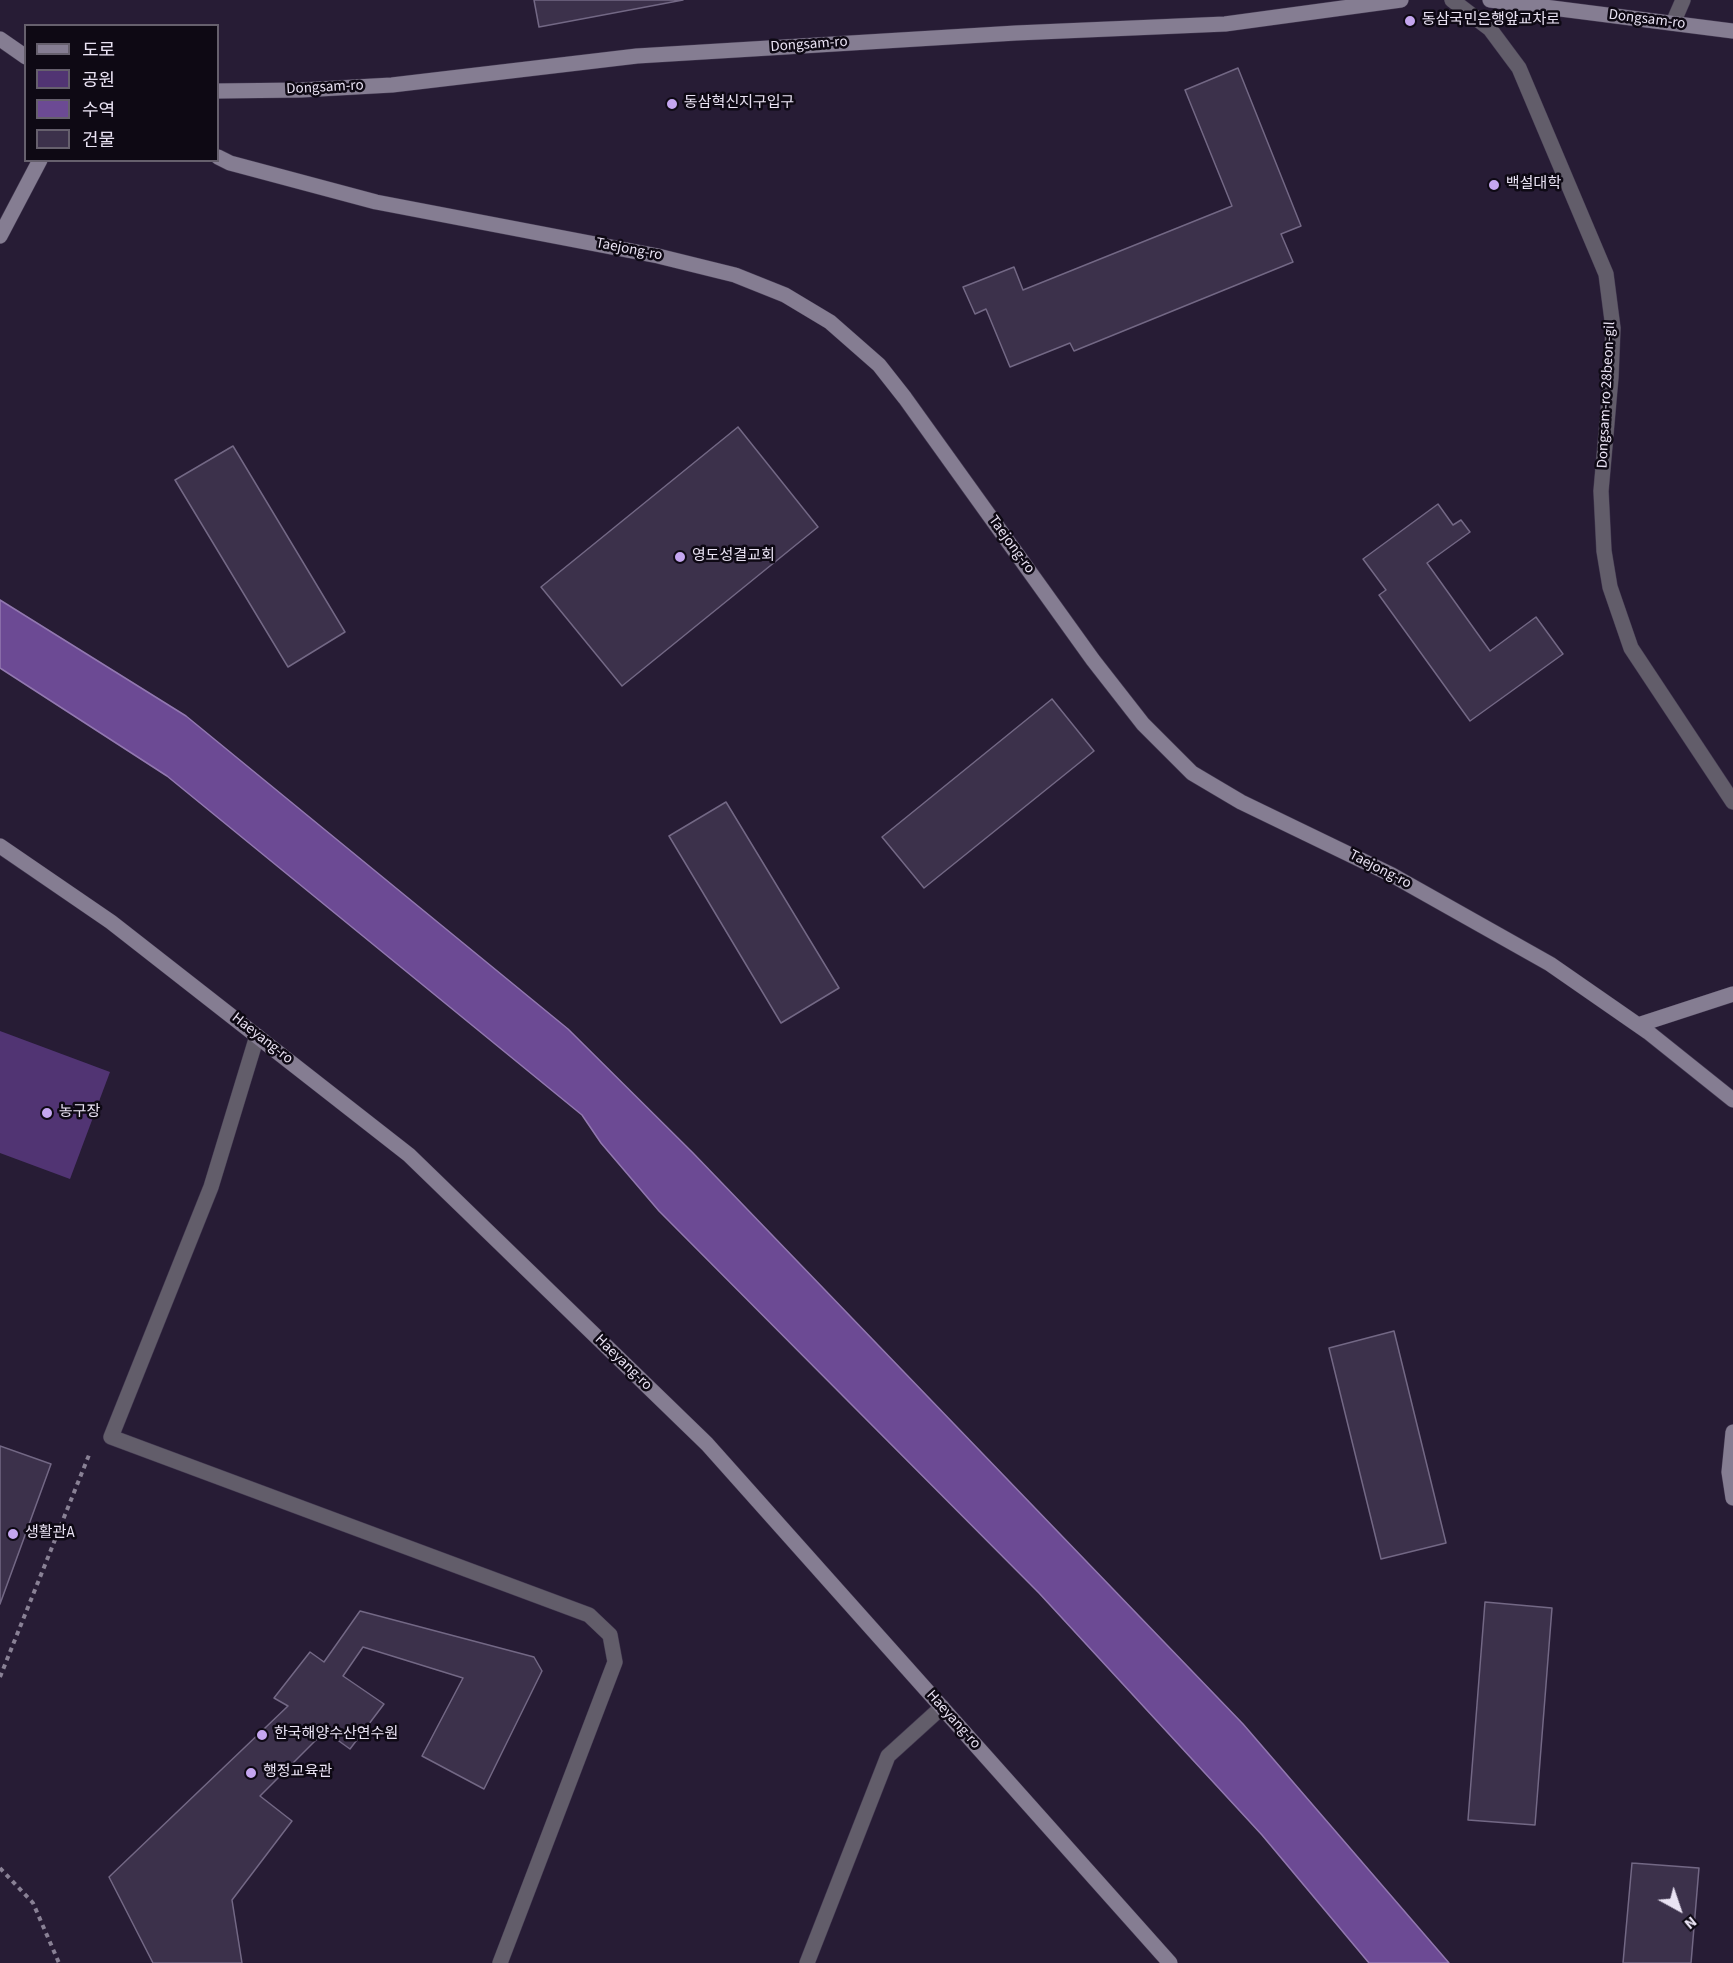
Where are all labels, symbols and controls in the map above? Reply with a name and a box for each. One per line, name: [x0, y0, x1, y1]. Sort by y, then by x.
street label: Dongsam-ro: [1608, 6, 1686, 34]
place label: 동삼국민은행앞교차로: [1422, 12, 1560, 30]
marker: 동삼국민은행앞교차로: [1403, 14, 1417, 28]
legend: [24, 24, 219, 162]
street label: Dongsam-ro: [770, 33, 848, 57]
text: 도로: [82, 38, 115, 63]
text: 공원: [82, 68, 115, 93]
street label: Dongsam-ro: [286, 77, 364, 99]
place label: 동삼혁신지구입구: [684, 95, 794, 113]
marker: 동삼혁신지구입구: [665, 97, 679, 111]
text: 수역: [82, 98, 115, 123]
text: 건물: [82, 128, 115, 153]
place label: 백설대학: [1506, 176, 1561, 194]
marker: 백설대학: [1487, 178, 1501, 192]
street label: Taejong-ro: [594, 235, 664, 265]
street label: Dongsam-ro 28beon-gil: [1594, 321, 1620, 469]
street label: Taejong-ro: [984, 512, 1038, 578]
place label: 영도성결교회: [692, 548, 775, 566]
marker: 영도성결교회: [673, 550, 687, 564]
street label: Taejong-ro: [1346, 847, 1414, 893]
street label: Haeyang-ro: [228, 1010, 296, 1068]
place label: 농구장: [59, 1104, 100, 1122]
marker: 농구장: [40, 1106, 54, 1120]
street label: Haeyang-ro: [591, 1331, 655, 1395]
place label: 생활관A: [25, 1525, 75, 1543]
marker: 생활관A: [6, 1527, 20, 1541]
street label: Haeyang-ro: [922, 1687, 984, 1753]
place label: 한국해양수산연수원: [274, 1726, 398, 1744]
marker: 한국해양수산연수원: [255, 1728, 269, 1742]
place label: 행정교육관: [263, 1764, 332, 1782]
marker: 행정교육관: [244, 1766, 258, 1780]
north arrow: [1649, 1879, 1709, 1939]
text: N: [1679, 1911, 1702, 1935]

